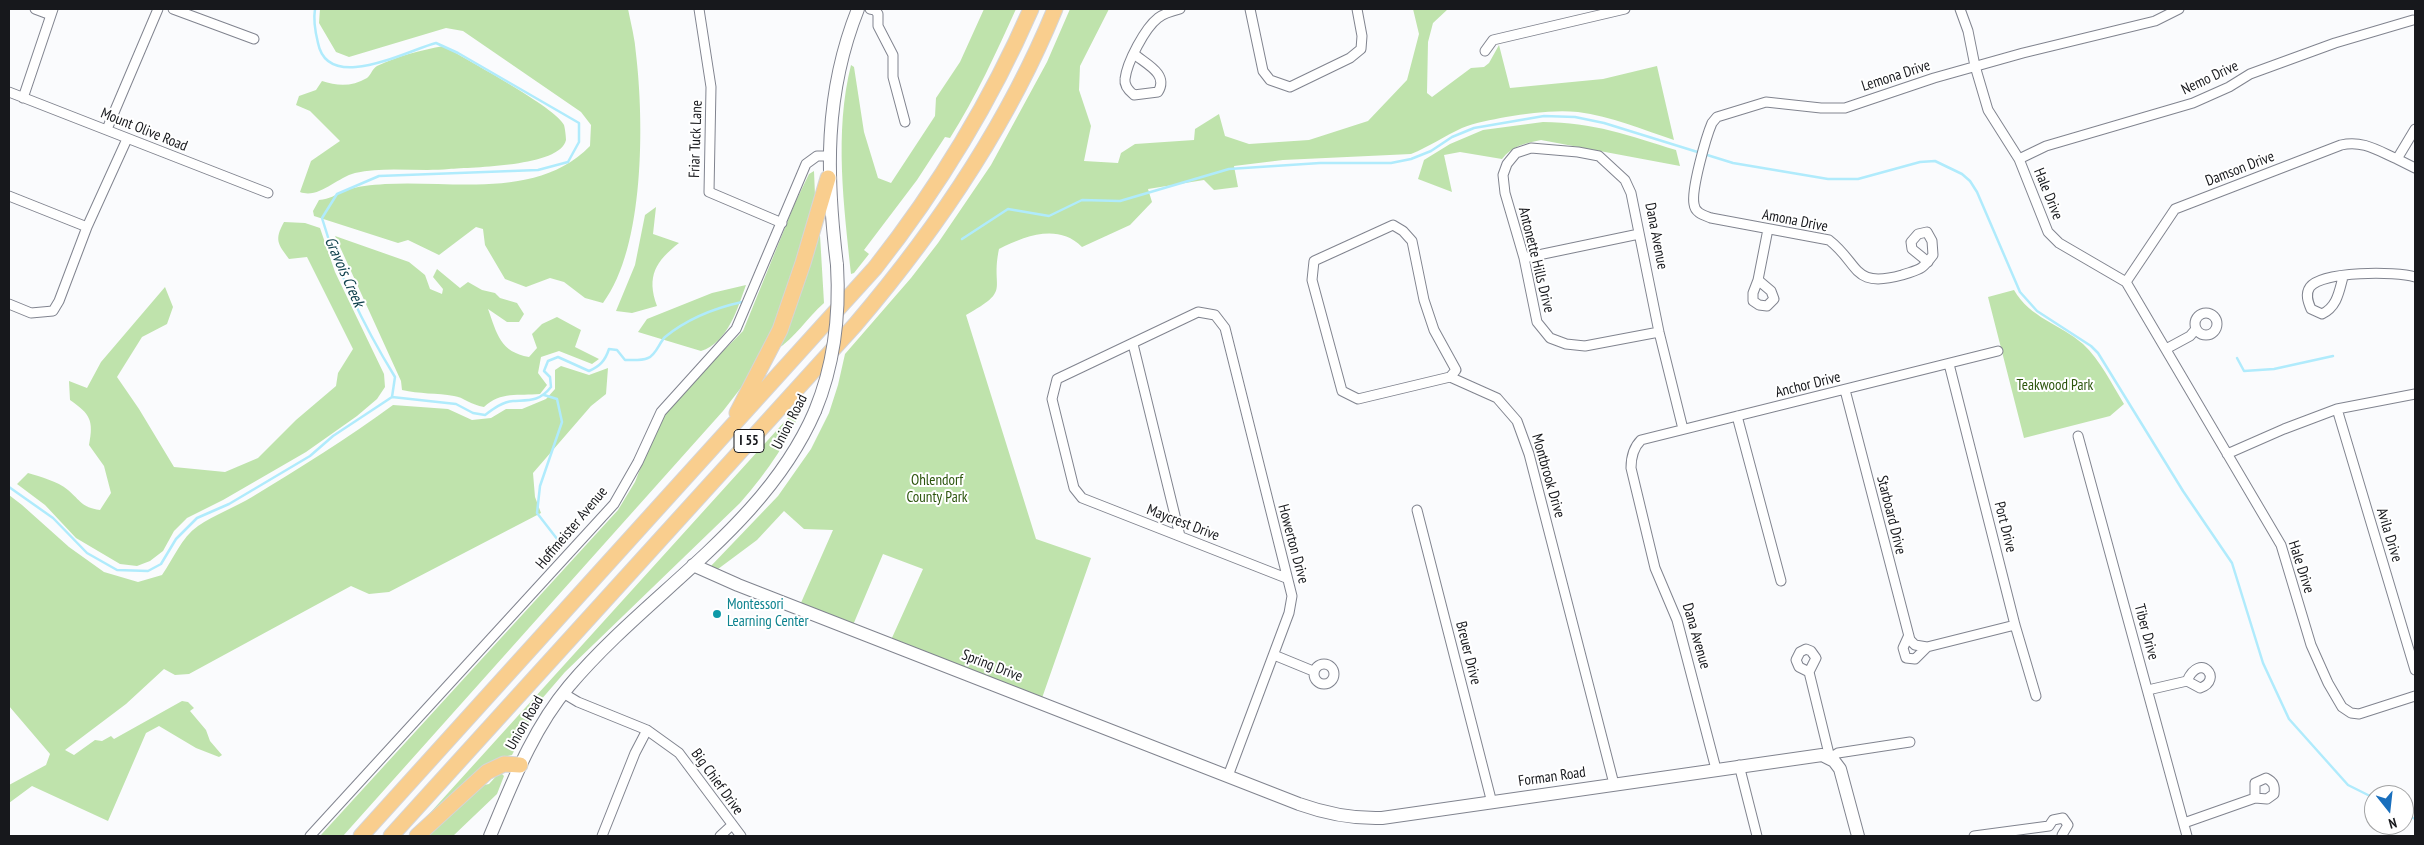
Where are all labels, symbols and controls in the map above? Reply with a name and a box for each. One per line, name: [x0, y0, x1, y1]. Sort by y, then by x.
street label: Lemona Drive: [1859, 56, 1933, 96]
street label: Nemo Drive: [2179, 57, 2241, 99]
street label: Friar Tuck Lane: [686, 100, 706, 178]
street label: Mount Olive Road: [98, 104, 190, 156]
street label: Damson Drive: [2203, 148, 2277, 190]
street label: Hale Drive: [2030, 166, 2066, 222]
street label: Dana Avenue: [1641, 201, 1671, 271]
street label: Antonette Hills Drive: [1514, 205, 1558, 315]
street label: Amona Drive: [1761, 206, 1829, 236]
water label: Gravois Creek: [320, 234, 368, 310]
street label: Anchor Drive: [1773, 368, 1843, 402]
park label: Teakwood Park: [2017, 377, 2093, 395]
street label: Union Road: [768, 391, 812, 453]
road number: I 55: [734, 430, 764, 452]
street label: Montbrook Drive: [1527, 432, 1569, 520]
park label: Ohlendorf County Park: [906, 472, 968, 507]
street label: Starboard Drive: [1873, 474, 1909, 556]
street label: Hoffmeister Avenue: [532, 483, 612, 573]
street label: Port Drive: [1990, 500, 2020, 554]
street label: Maycrest Drive: [1144, 501, 1222, 545]
street label: Howerton Drive: [1274, 502, 1312, 586]
street label: Avila Drive: [2372, 506, 2406, 564]
street label: Hale Drive: [2284, 538, 2318, 596]
place label: Montessori Learning Center: [727, 596, 808, 631]
street label: Dana Avenue: [1678, 601, 1714, 671]
street label: Tiber Drive: [2130, 602, 2162, 662]
marker: Montessori Learning Center: [711, 608, 723, 620]
street label: Breuer Drive: [1451, 619, 1485, 687]
street label: Spring Drive: [959, 646, 1025, 686]
street label: Union Road: [502, 693, 548, 753]
street label: Big Chief Drive: [687, 745, 747, 819]
street label: Forman Road: [1517, 763, 1587, 791]
north arrow: [2364, 785, 2414, 835]
text: N: [2387, 814, 2399, 833]

